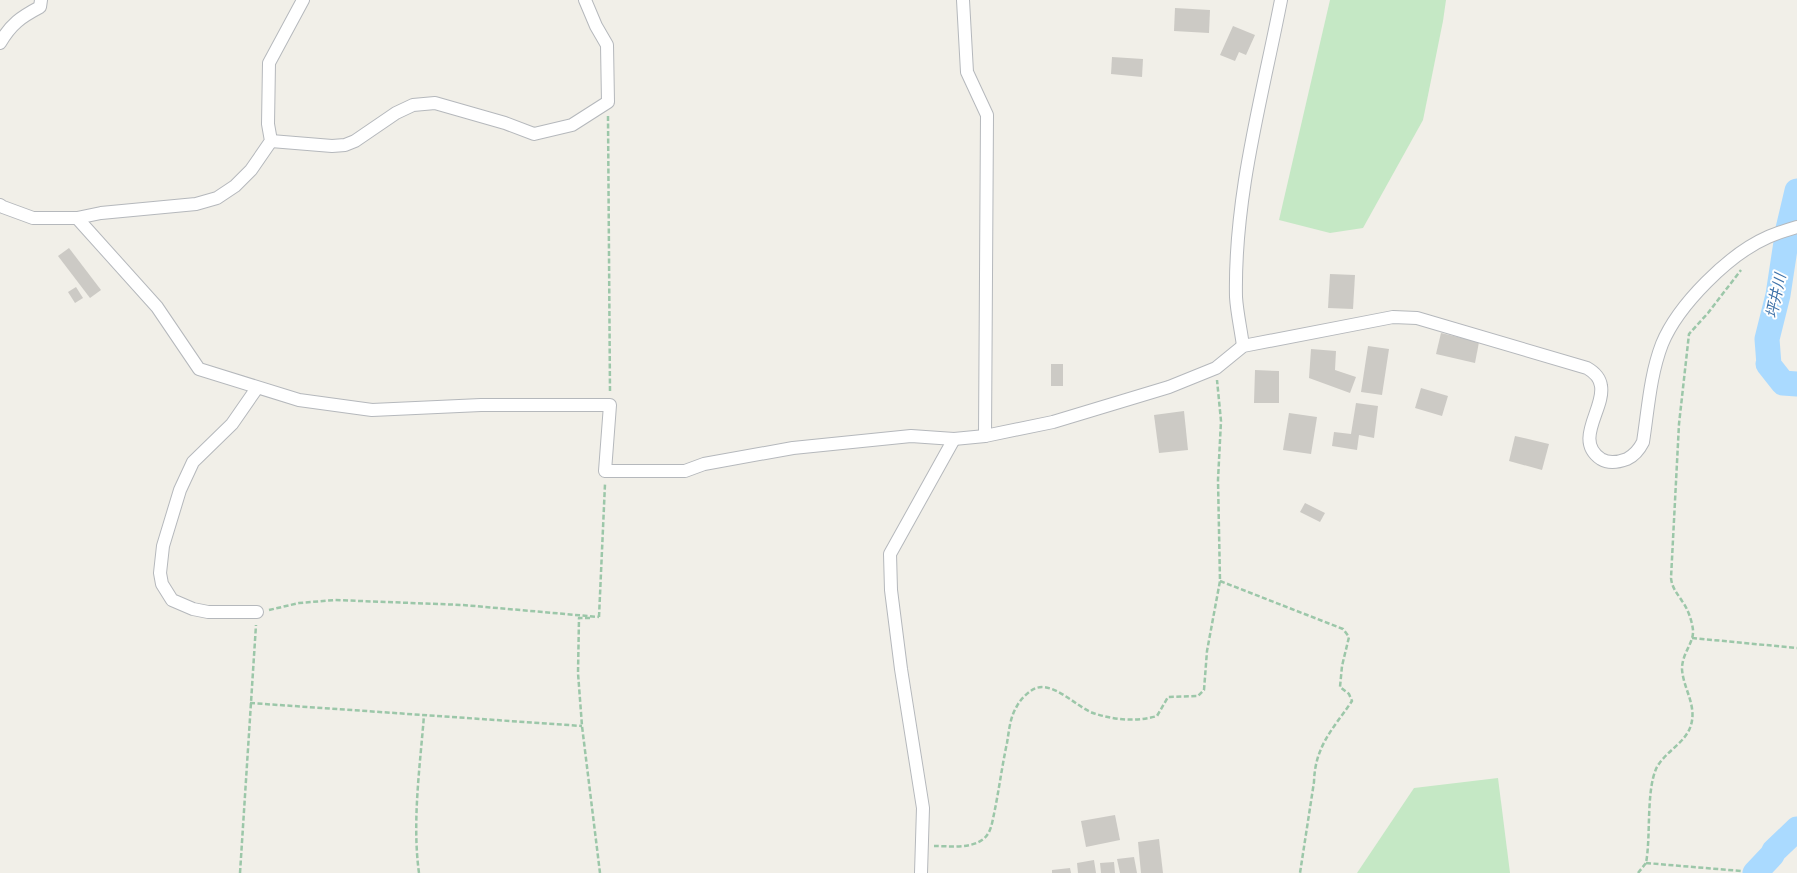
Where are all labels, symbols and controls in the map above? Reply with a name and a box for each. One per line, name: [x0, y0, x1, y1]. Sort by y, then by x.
water label: 坪井川: [1763, 270, 1790, 320]

